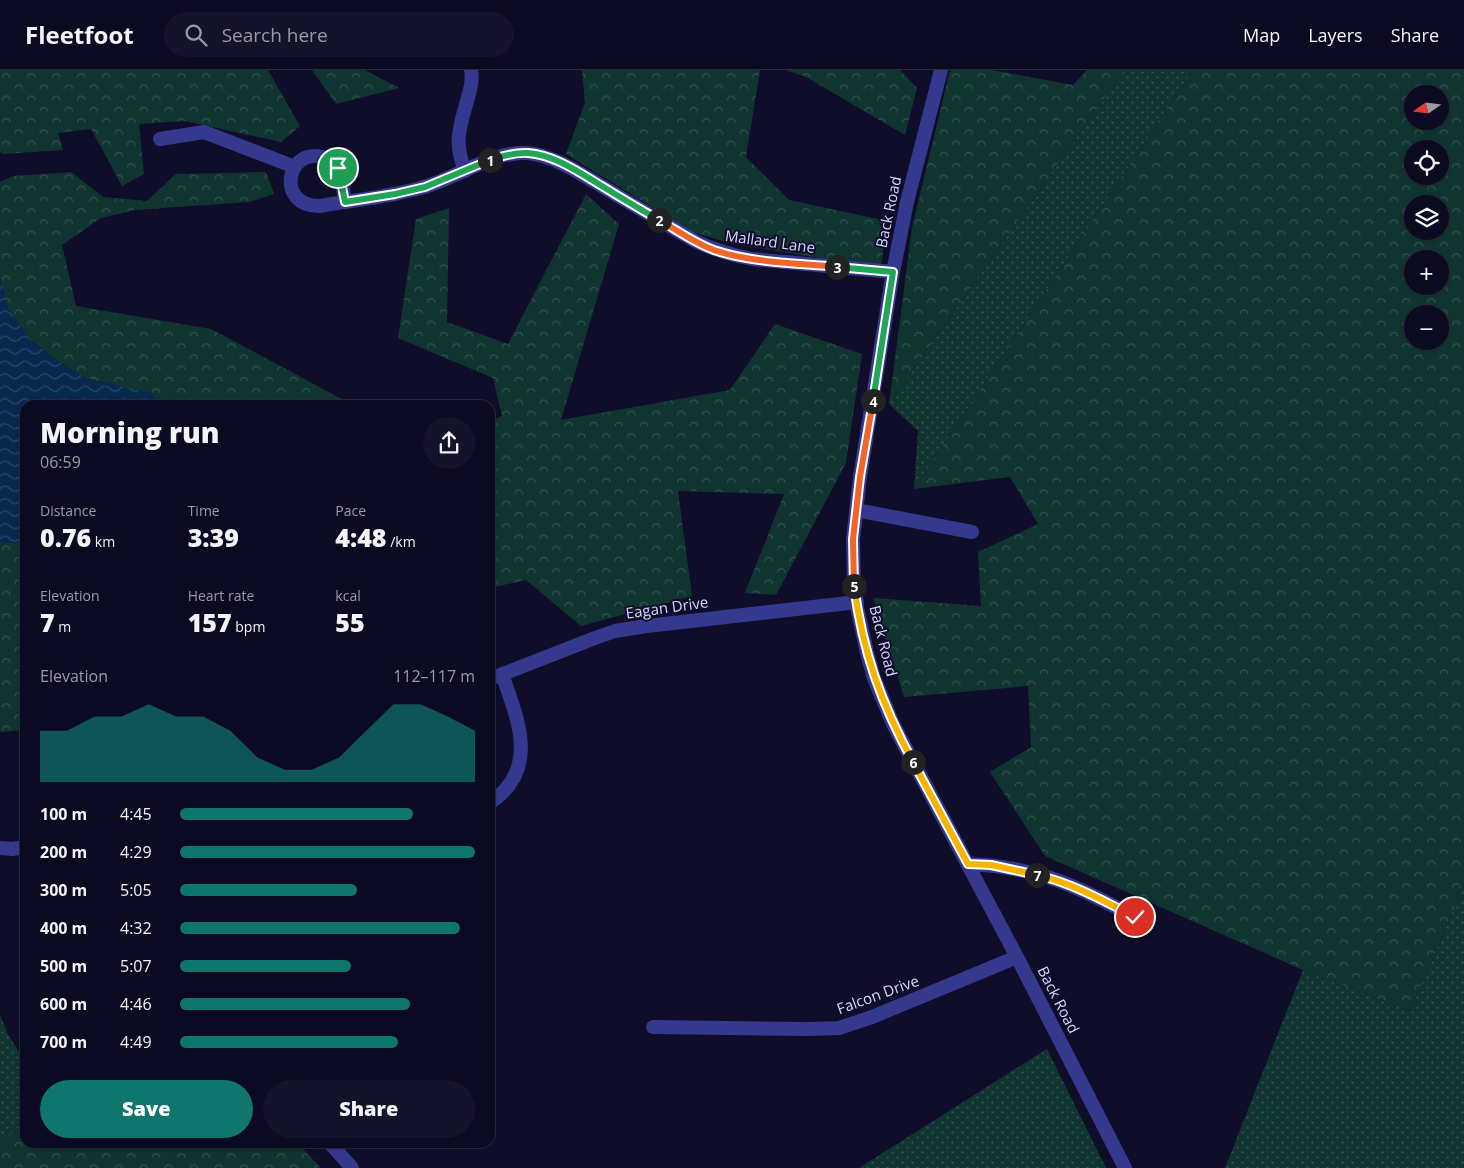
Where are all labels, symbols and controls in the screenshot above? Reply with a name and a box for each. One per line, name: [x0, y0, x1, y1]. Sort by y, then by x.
search box: [164, 12, 514, 57]
text: Fleetfoot: [25, 18, 134, 51]
icon: search: [182, 21, 210, 49]
text: Search here: [222, 22, 328, 48]
text: Map: [1243, 23, 1280, 47]
text: Layers: [1308, 23, 1363, 47]
text: Share: [1391, 23, 1439, 47]
north arrow: [1404, 85, 1449, 130]
map controls: [1404, 85, 1449, 350]
button: locate: [1404, 140, 1449, 185]
pin: [317, 147, 359, 189]
pin: 1: [478, 148, 502, 172]
text: 1: [486, 151, 495, 170]
icon: arrive: [324, 154, 352, 182]
street label: Back Road: [871, 174, 905, 249]
button: layers: [1404, 195, 1449, 240]
pin: 2: [646, 208, 672, 232]
text: 2: [655, 211, 664, 230]
street label: Mallard Lane: [724, 225, 816, 257]
button: +: [1404, 250, 1449, 295]
pin: 3: [824, 254, 850, 280]
text: 3: [833, 258, 842, 277]
button: −: [1404, 305, 1449, 350]
pin: 4: [860, 388, 886, 414]
text: 4: [869, 392, 878, 411]
text: Morning run: [40, 413, 220, 451]
button: share: [423, 417, 475, 469]
text: 06:59: [40, 451, 81, 473]
text: Distance: [40, 501, 96, 520]
text: Time: [188, 501, 220, 520]
text: Pace: [335, 501, 366, 520]
text: 0.76: [40, 520, 91, 554]
text: 3:39: [188, 520, 239, 554]
text: 4:48: [335, 520, 387, 554]
text: km: [91, 532, 115, 551]
text: /km: [387, 532, 416, 551]
pin: 5: [842, 574, 866, 598]
text: 5: [850, 577, 859, 596]
text: Elevation: [40, 586, 99, 605]
text: Heart rate: [188, 586, 254, 605]
text: kcal: [335, 586, 361, 605]
street label: Eagan Drive: [624, 591, 709, 623]
street label: Back Road: [865, 603, 902, 678]
text: 7: [40, 605, 55, 639]
text: 157: [188, 605, 232, 639]
text: 55: [335, 605, 365, 639]
text: m: [55, 617, 71, 636]
text: bpm: [232, 617, 265, 636]
text: Elevation: [40, 665, 108, 687]
text: 112–117 m: [393, 665, 475, 687]
pin: 6: [900, 750, 926, 774]
text: 6: [909, 753, 918, 772]
text: 100 m: [40, 803, 87, 825]
text: 4:45: [120, 803, 152, 825]
text: 200 m: [40, 841, 87, 863]
text: 4:29: [120, 841, 152, 863]
pin: 7: [1024, 862, 1050, 888]
text: 7: [1033, 866, 1042, 885]
text: 300 m: [40, 879, 87, 901]
text: 5:05: [120, 879, 152, 901]
pin: [1114, 896, 1156, 938]
icon: check: [1121, 903, 1149, 931]
text: 400 m: [40, 917, 87, 939]
text: 4:32: [120, 917, 152, 939]
text: 500 m: [40, 955, 87, 977]
text: 5:07: [120, 955, 152, 977]
street label: Back Road: [1033, 963, 1084, 1037]
street label: Falcon Drive: [834, 970, 921, 1018]
text: 600 m: [40, 993, 87, 1015]
text: 4:46: [120, 993, 152, 1015]
text: 700 m: [40, 1031, 87, 1053]
text: 4:49: [120, 1031, 152, 1053]
button: Save: [40, 1080, 253, 1138]
button: Share: [263, 1080, 475, 1138]

